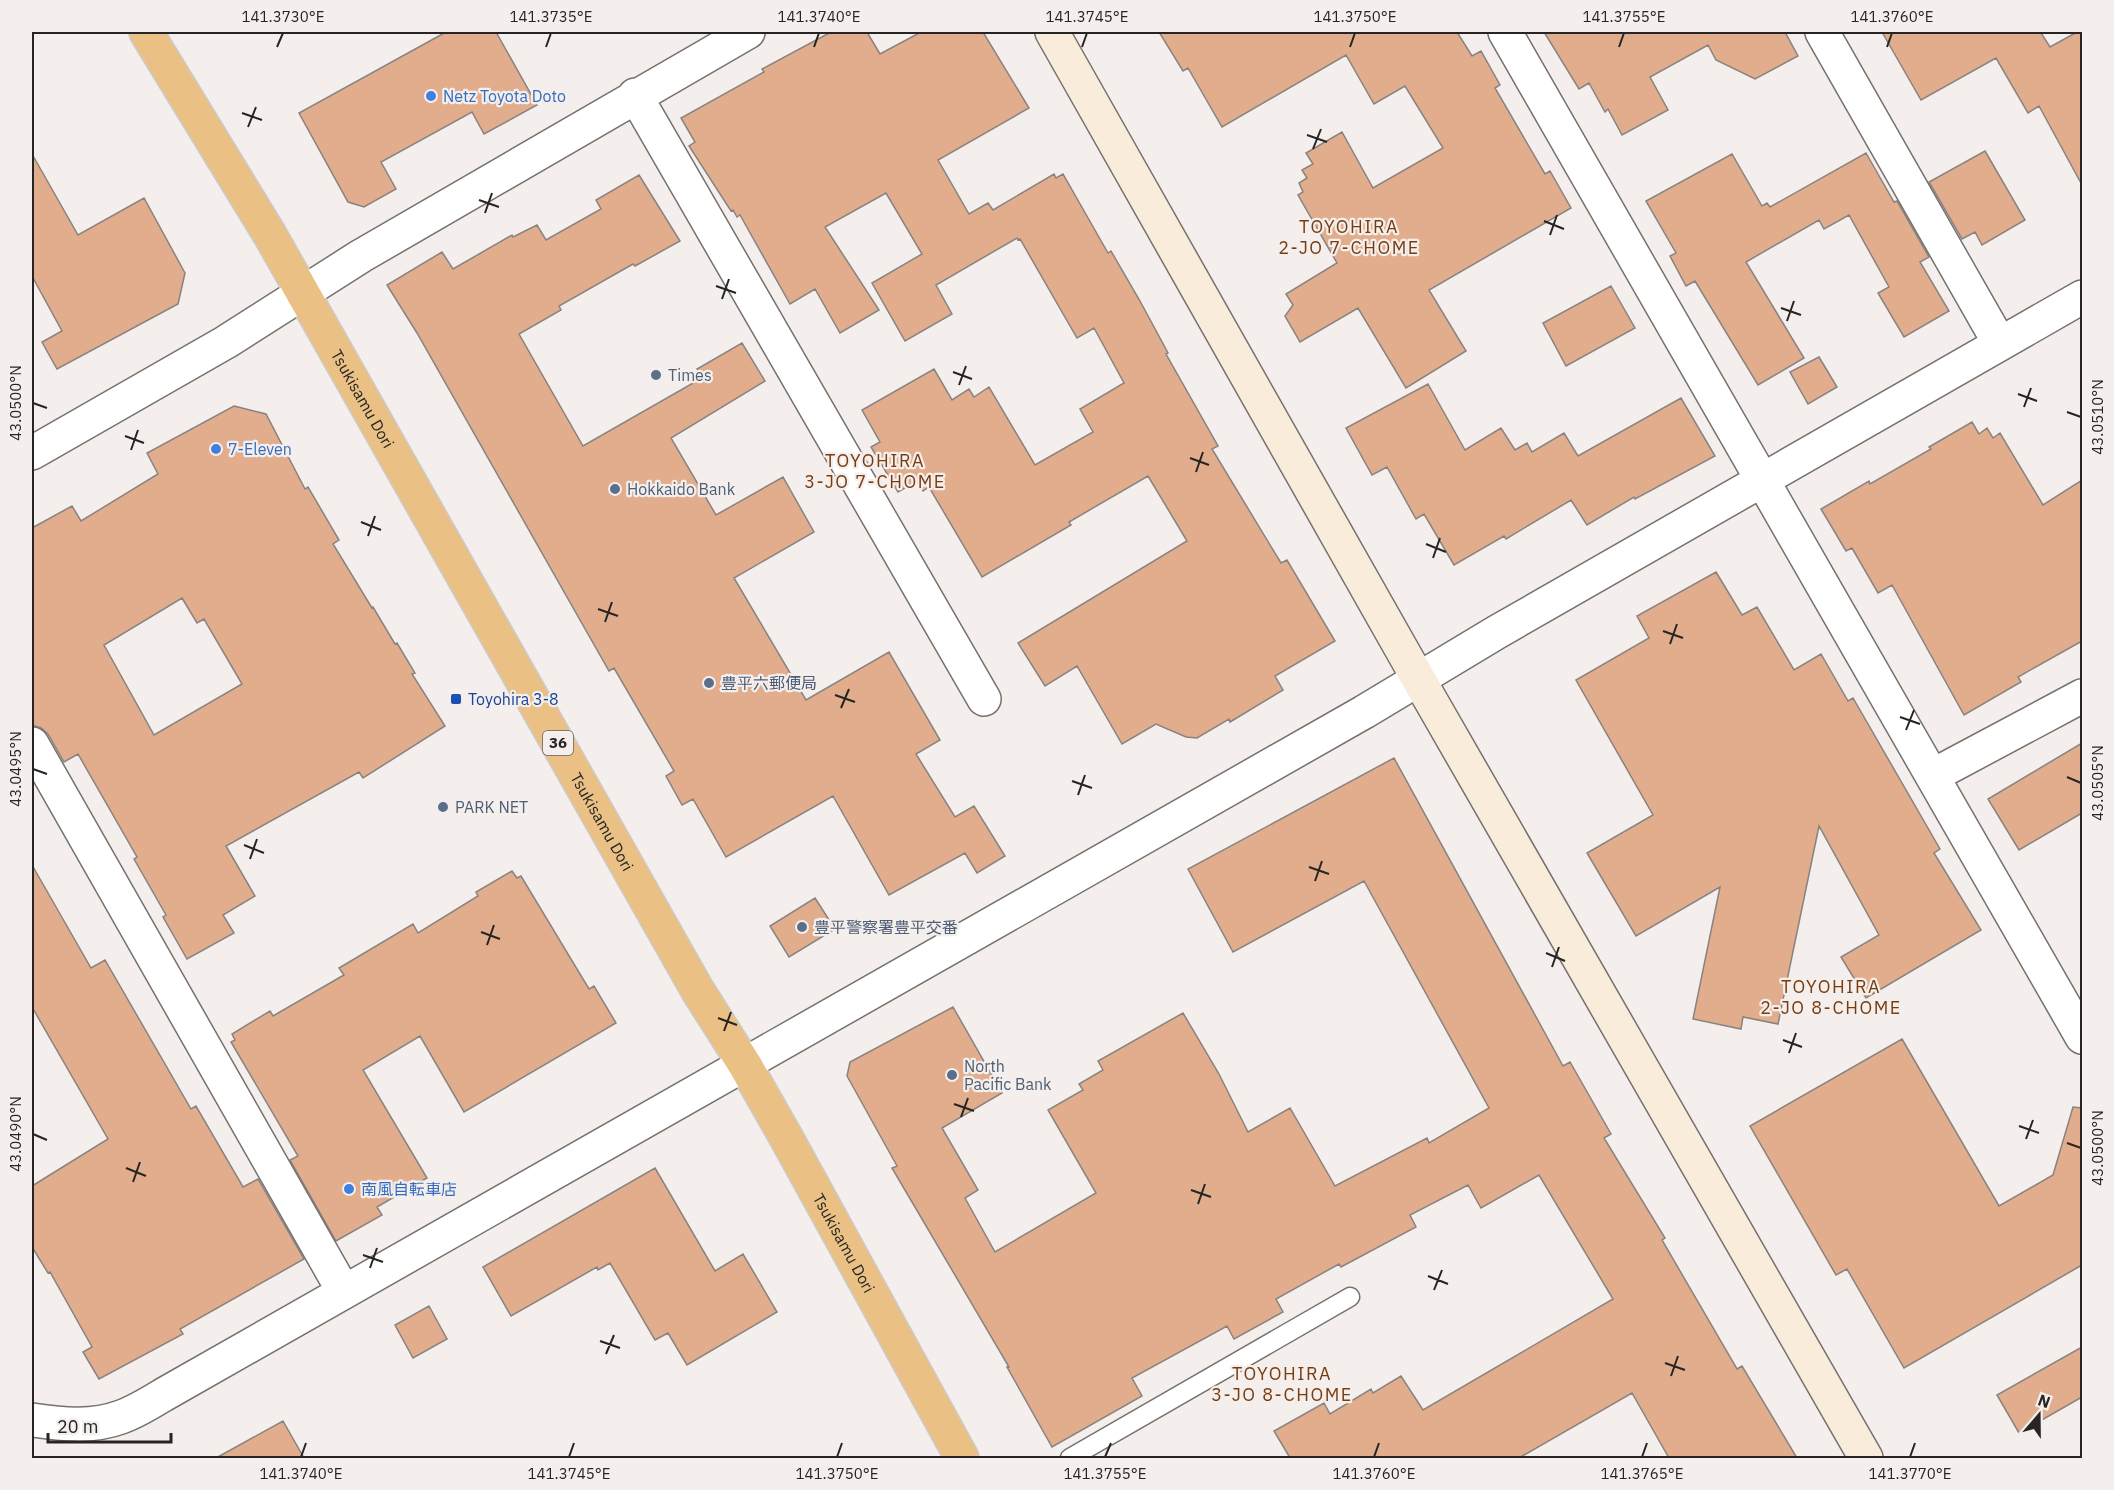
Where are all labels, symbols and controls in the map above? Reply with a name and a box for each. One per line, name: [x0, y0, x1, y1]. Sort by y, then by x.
text: 141.3730°E: [242, 7, 324, 26]
text: 141.3735°E: [510, 7, 592, 26]
text: 141.3740°E: [778, 7, 860, 26]
text: 141.3745°E: [1046, 7, 1128, 26]
text: 141.3750°E: [1314, 7, 1396, 26]
text: 141.3755°E: [1583, 7, 1665, 26]
text: 141.3760°E: [1851, 7, 1933, 26]
place label: Netz Toyota Doto: [443, 86, 566, 106]
marker: Netz Toyota Doto: [424, 89, 438, 103]
district label: TOYOHIRA 2-JO 7-CHOME: [1278, 215, 1420, 259]
street label: Tsukisamu Dori: [327, 346, 399, 452]
text: 43.0500°N: [6, 365, 25, 441]
place label: Times: [668, 365, 712, 385]
marker: Times: [649, 368, 663, 382]
text: 43.0510°N: [2088, 379, 2107, 455]
place label: 7-Eleven: [228, 439, 292, 459]
marker: 7-Eleven: [209, 442, 223, 456]
district label: TOYOHIRA 3-JO 7-CHOME: [804, 449, 946, 493]
place label: Hokkaido Bank: [627, 479, 736, 499]
marker: Hokkaido Bank: [608, 482, 622, 496]
place label: 豊平六郵便局: [721, 673, 817, 693]
marker: 豊平六郵便局: [702, 676, 716, 690]
place label: Toyohira 3-8: [468, 689, 559, 709]
marker: Toyohira 3-8: [449, 692, 463, 706]
text: 43.0495°N: [6, 731, 25, 807]
road number: 36: [543, 731, 573, 755]
text: 43.0505°N: [2088, 745, 2107, 821]
street label: Tsukisamu Dori: [566, 769, 638, 875]
place label: PARK NET: [455, 797, 528, 817]
marker: PARK NET: [436, 800, 450, 814]
place label: 豊平警察署豊平交番: [814, 917, 958, 937]
marker: 豊平警察署豊平交番: [795, 920, 809, 934]
district label: TOYOHIRA 2-JO 8-CHOME: [1760, 975, 1902, 1019]
place label: North Pacific Bank: [964, 1056, 1052, 1094]
marker: North Pacific Bank: [945, 1068, 959, 1082]
text: 43.0490°N: [6, 1096, 25, 1172]
text: 43.0500°N: [2088, 1110, 2107, 1186]
place label: 南風自転車店: [361, 1179, 457, 1199]
marker: 南風自転車店: [342, 1182, 356, 1196]
street label: Tsukisamu Dori: [809, 1190, 879, 1296]
district label: TOYOHIRA 3-JO 8-CHOME: [1211, 1362, 1353, 1406]
north arrow: [2009, 1385, 2069, 1445]
text: N: [2035, 1390, 2053, 1412]
scale bar: [48, 1406, 171, 1444]
text: 20 m: [57, 1415, 99, 1438]
text: 141.3740°E: [260, 1464, 342, 1483]
text: 141.3745°E: [528, 1464, 610, 1483]
text: 141.3750°E: [796, 1464, 878, 1483]
text: 141.3755°E: [1064, 1464, 1146, 1483]
text: 141.3760°E: [1333, 1464, 1415, 1483]
text: 141.3765°E: [1601, 1464, 1683, 1483]
text: 141.3770°E: [1869, 1464, 1951, 1483]

